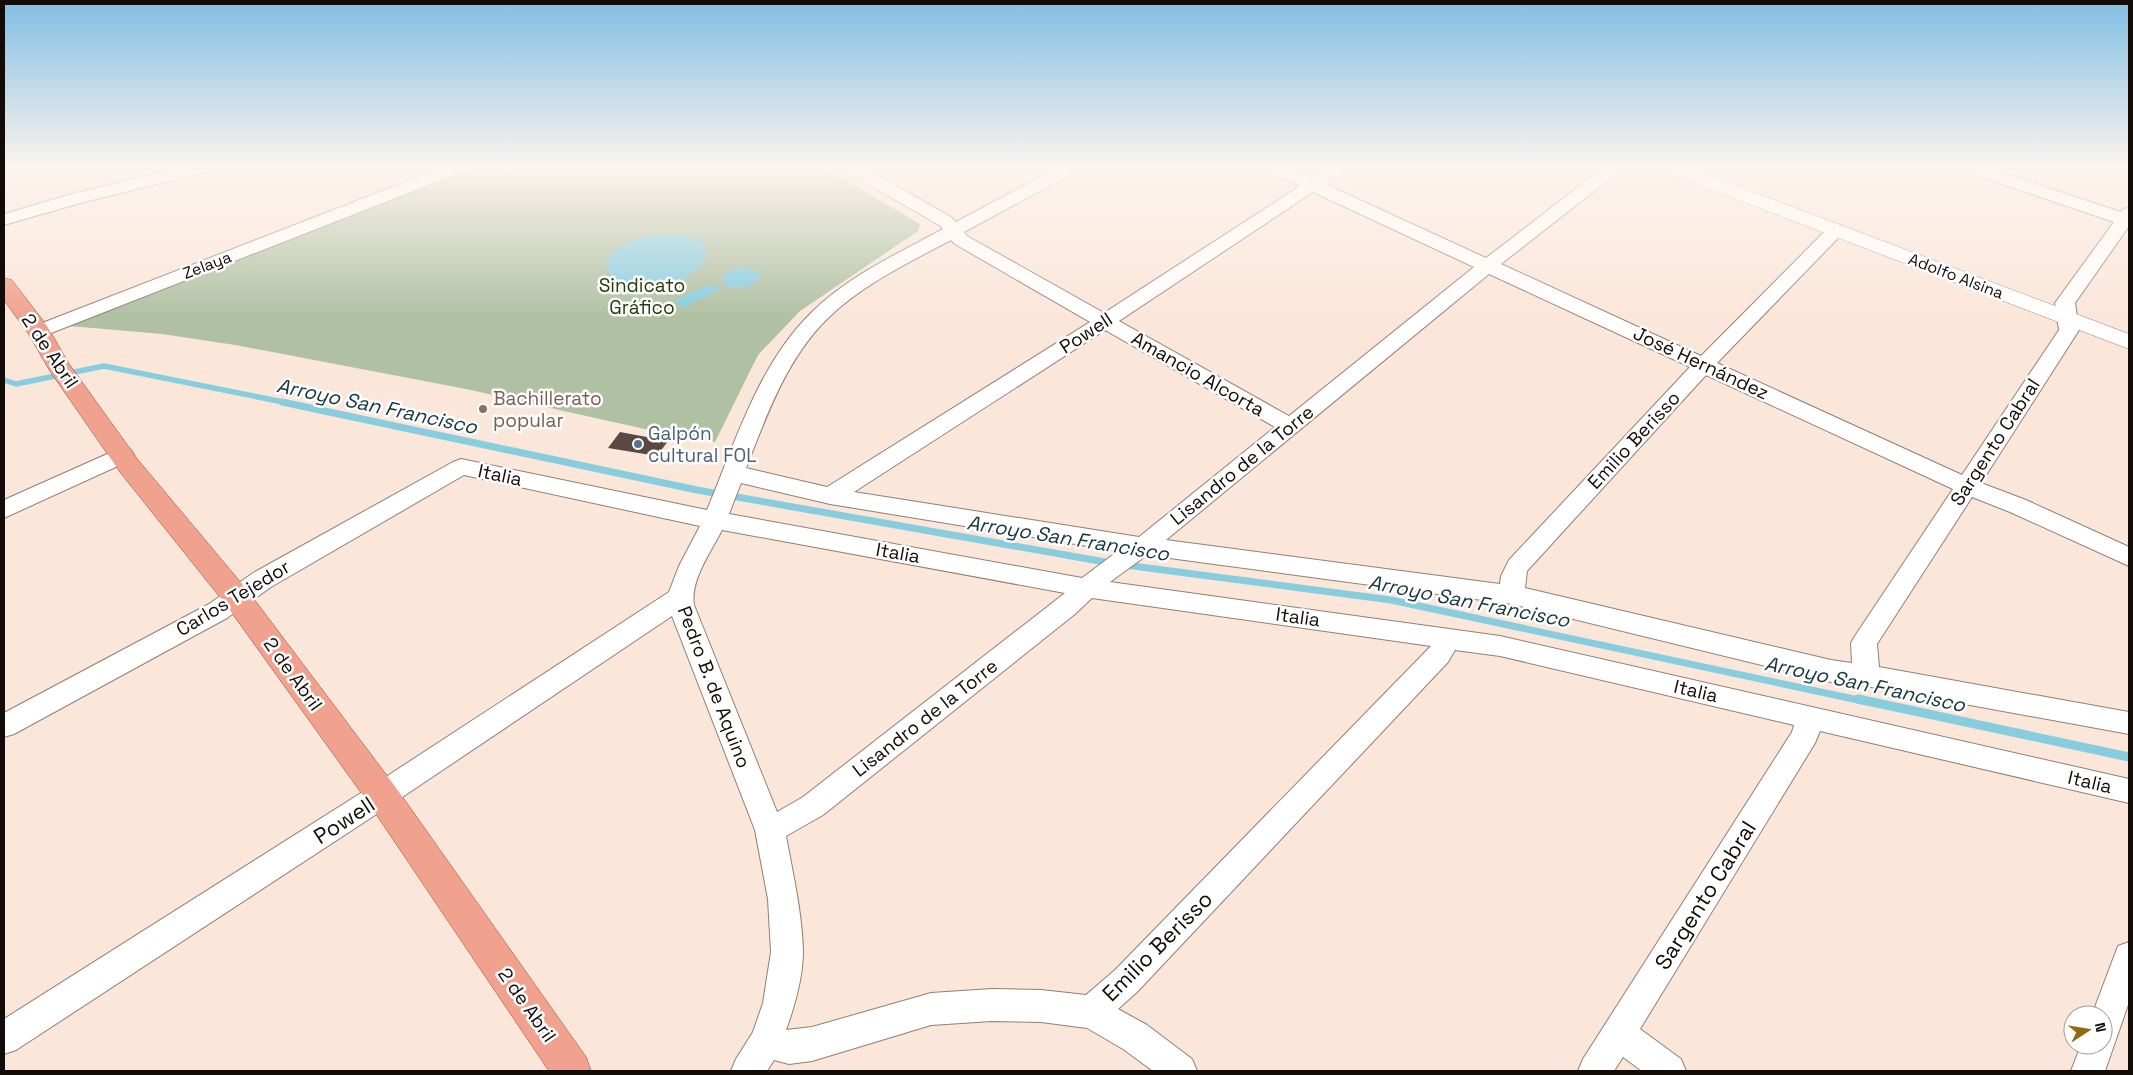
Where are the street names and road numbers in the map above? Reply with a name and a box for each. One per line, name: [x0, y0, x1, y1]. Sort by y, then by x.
street label: Zelaya: [180, 246, 234, 284]
street label: Adolfo Alsina: [1906, 248, 2006, 304]
street label: Powell: [1055, 307, 1117, 359]
street label: 2 de Abril: [16, 309, 84, 393]
street label: José Hernández: [1629, 321, 1773, 405]
street label: Amancio Alcorta: [1127, 326, 1269, 422]
street label: Sargento Cabral: [1944, 374, 2046, 510]
street label: Emilio Berisso: [1582, 386, 1686, 494]
street label: Lisandro de la Torre: [1165, 399, 1319, 531]
street label: Italia: [476, 458, 524, 492]
street label: Italia: [874, 537, 922, 569]
street label: Carlos Tejedor: [171, 554, 295, 642]
street label: Pedro B. de Aquino: [672, 602, 756, 772]
street label: Italia: [1274, 602, 1322, 632]
street label: 2 de Abril: [258, 632, 328, 716]
street label: Lisandro de la Torre: [847, 653, 1003, 783]
street label: Italia: [1672, 674, 1721, 708]
street label: Italia: [2066, 765, 2115, 799]
street label: Powell: [308, 790, 380, 850]
street label: Sargento Cabral: [1648, 815, 1762, 975]
street label: Emilio Berisso: [1096, 885, 1218, 1007]
street label: 2 de Abril: [492, 963, 562, 1047]

